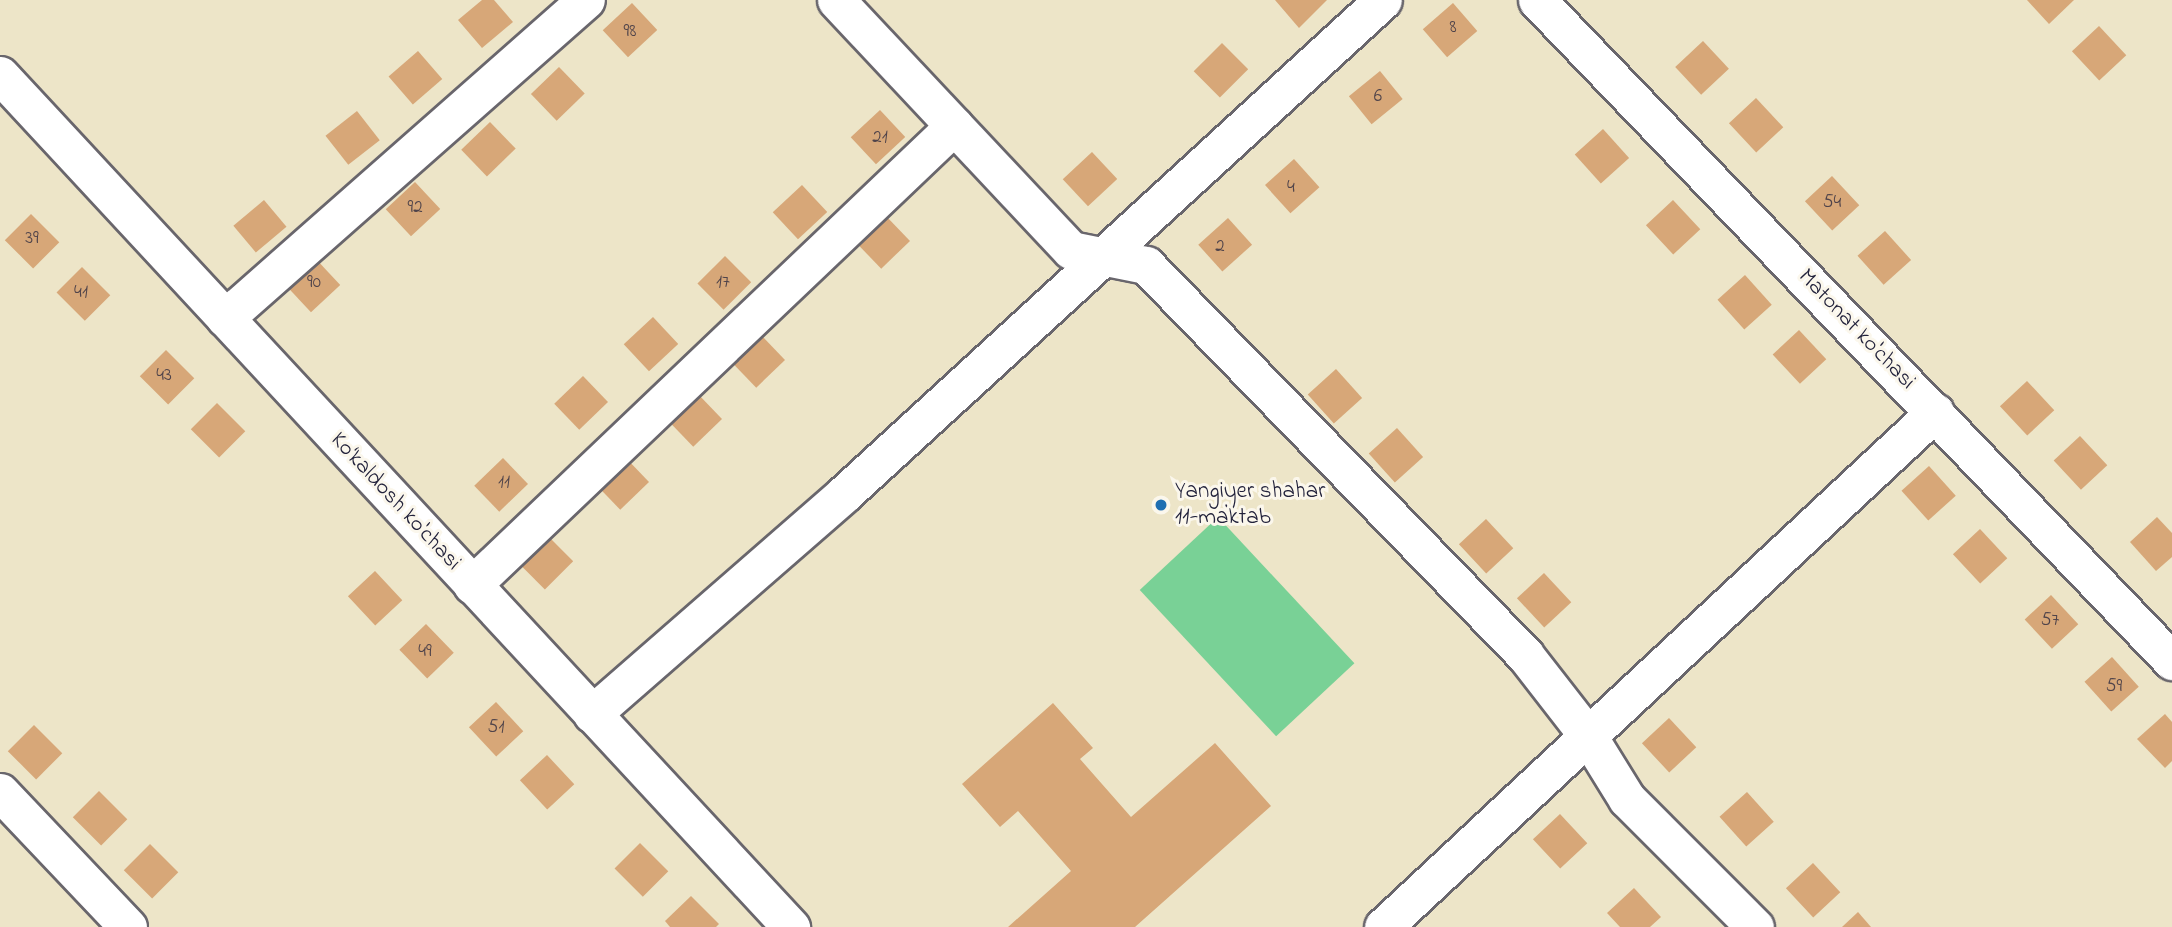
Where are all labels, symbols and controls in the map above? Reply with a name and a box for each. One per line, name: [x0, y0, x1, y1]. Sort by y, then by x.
house number: 8: [1449, 17, 1457, 39]
house number: 98: [624, 21, 636, 43]
house number: 6: [1374, 86, 1382, 108]
house number: 21: [872, 127, 888, 149]
house number: 4: [1287, 177, 1295, 199]
house number: 54: [1823, 192, 1841, 214]
house number: 92: [407, 197, 423, 219]
house number: 39: [25, 228, 39, 250]
house number: 2: [1215, 236, 1225, 258]
street label: Matonat ko'chasi: [1791, 264, 1921, 396]
house number: 90: [307, 272, 321, 294]
house number: 17: [716, 272, 730, 294]
house number: 41: [74, 282, 88, 304]
house number: 43: [156, 365, 172, 387]
street label: Ko‘kaldosh ko'chasi: [324, 427, 466, 577]
house number: 11: [498, 472, 510, 494]
place label: Yangiyer shahar 11-maktab: [1175, 478, 1325, 532]
marker: Yangiyer shahar 11-maktab: [1153, 497, 1169, 513]
house number: 57: [2041, 610, 2059, 632]
house number: 49: [418, 641, 432, 663]
house number: 59: [2106, 676, 2122, 698]
house number: 51: [488, 717, 504, 739]

